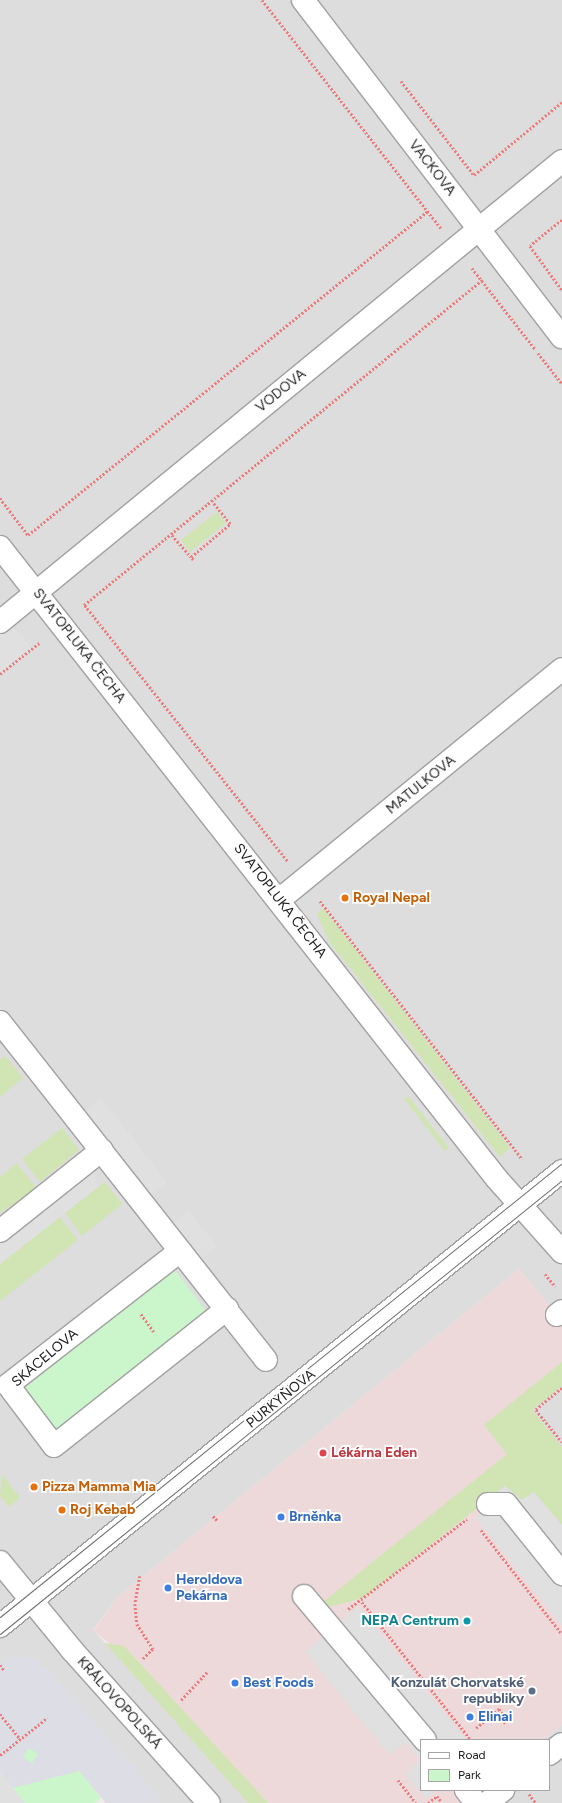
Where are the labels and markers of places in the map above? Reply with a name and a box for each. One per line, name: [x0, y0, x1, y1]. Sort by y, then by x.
place label: Royal Nepal: [353, 890, 430, 906]
marker: Royal Nepal: [340, 893, 350, 903]
place label: Lékárna Eden: [331, 1445, 417, 1461]
marker: Lékárna Eden: [318, 1448, 328, 1458]
place label: Pizza Mamma Mia: [42, 1479, 156, 1495]
marker: Pizza Mamma Mia: [29, 1482, 39, 1492]
place label: Roj Kebab: [70, 1502, 135, 1518]
marker: Roj Kebab: [57, 1505, 67, 1515]
place label: Brněnka: [289, 1509, 341, 1525]
marker: Brněnka: [276, 1512, 286, 1522]
place label: Heroldova Pekárna: [176, 1572, 242, 1604]
marker: Heroldova Pekárna: [163, 1583, 173, 1593]
place label: NEPA Centrum: [361, 1613, 459, 1629]
marker: NEPA Centrum: [462, 1616, 472, 1626]
place label: Best Foods: [243, 1675, 314, 1691]
place label: Konzulát Chorvatské republiky: [391, 1675, 524, 1708]
marker: Best Foods: [230, 1678, 240, 1688]
marker: Konzulát Chorvatské republiky: [527, 1686, 537, 1696]
place label: Elinai: [478, 1709, 512, 1725]
marker: Elinai: [465, 1712, 475, 1722]

